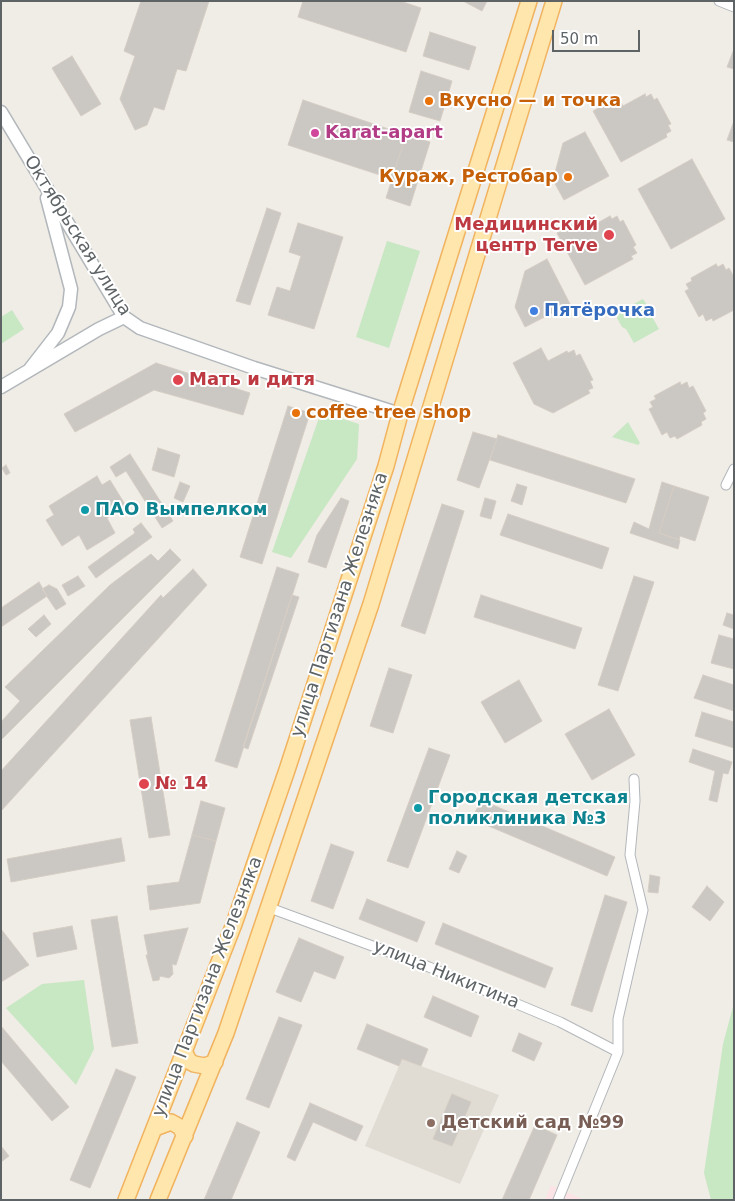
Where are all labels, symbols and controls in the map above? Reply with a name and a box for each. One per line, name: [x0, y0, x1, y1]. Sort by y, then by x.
scale bar: [555, 20, 642, 52]
text: 50 m: [560, 30, 598, 48]
place label: Вкусно — и точка: [439, 90, 621, 112]
marker: Вкусно — и точка: [423, 95, 435, 107]
place label: Karat-apart: [325, 122, 443, 144]
marker: Karat-apart: [309, 127, 321, 139]
street label: Октябрьская улица: [19, 152, 135, 320]
place label: Кураж, Рестобар: [379, 166, 558, 188]
marker: Кураж, Рестобар: [562, 171, 574, 183]
place label: Медицинский центр Terve: [454, 214, 598, 256]
marker: Медицинский центр Terve: [602, 228, 616, 242]
place label: Пятёрочка: [544, 300, 655, 322]
marker: Пятёрочка: [528, 305, 540, 317]
place label: Мать и дитя: [189, 369, 315, 391]
marker: Мать и дитя: [171, 373, 185, 387]
place label: coffee tree shop: [306, 402, 471, 424]
marker: coffee tree shop: [290, 407, 302, 419]
street label: улица Партизана Железняка: [287, 470, 393, 740]
place label: ПАО Вымпелком: [95, 499, 267, 521]
marker: ПАО Вымпелком: [79, 504, 91, 516]
place label: № 14: [155, 773, 208, 795]
marker: № 14: [137, 777, 151, 791]
place label: Городская детская поликлиника №3: [428, 787, 628, 830]
marker: Городская детская поликлиника №3: [412, 802, 424, 814]
street label: улица Партизана Железняка: [148, 854, 268, 1120]
street label: улица Никитина: [370, 936, 522, 1014]
place label: Детский сад №99: [441, 1112, 624, 1134]
marker: Детский сад №99: [425, 1117, 437, 1129]

